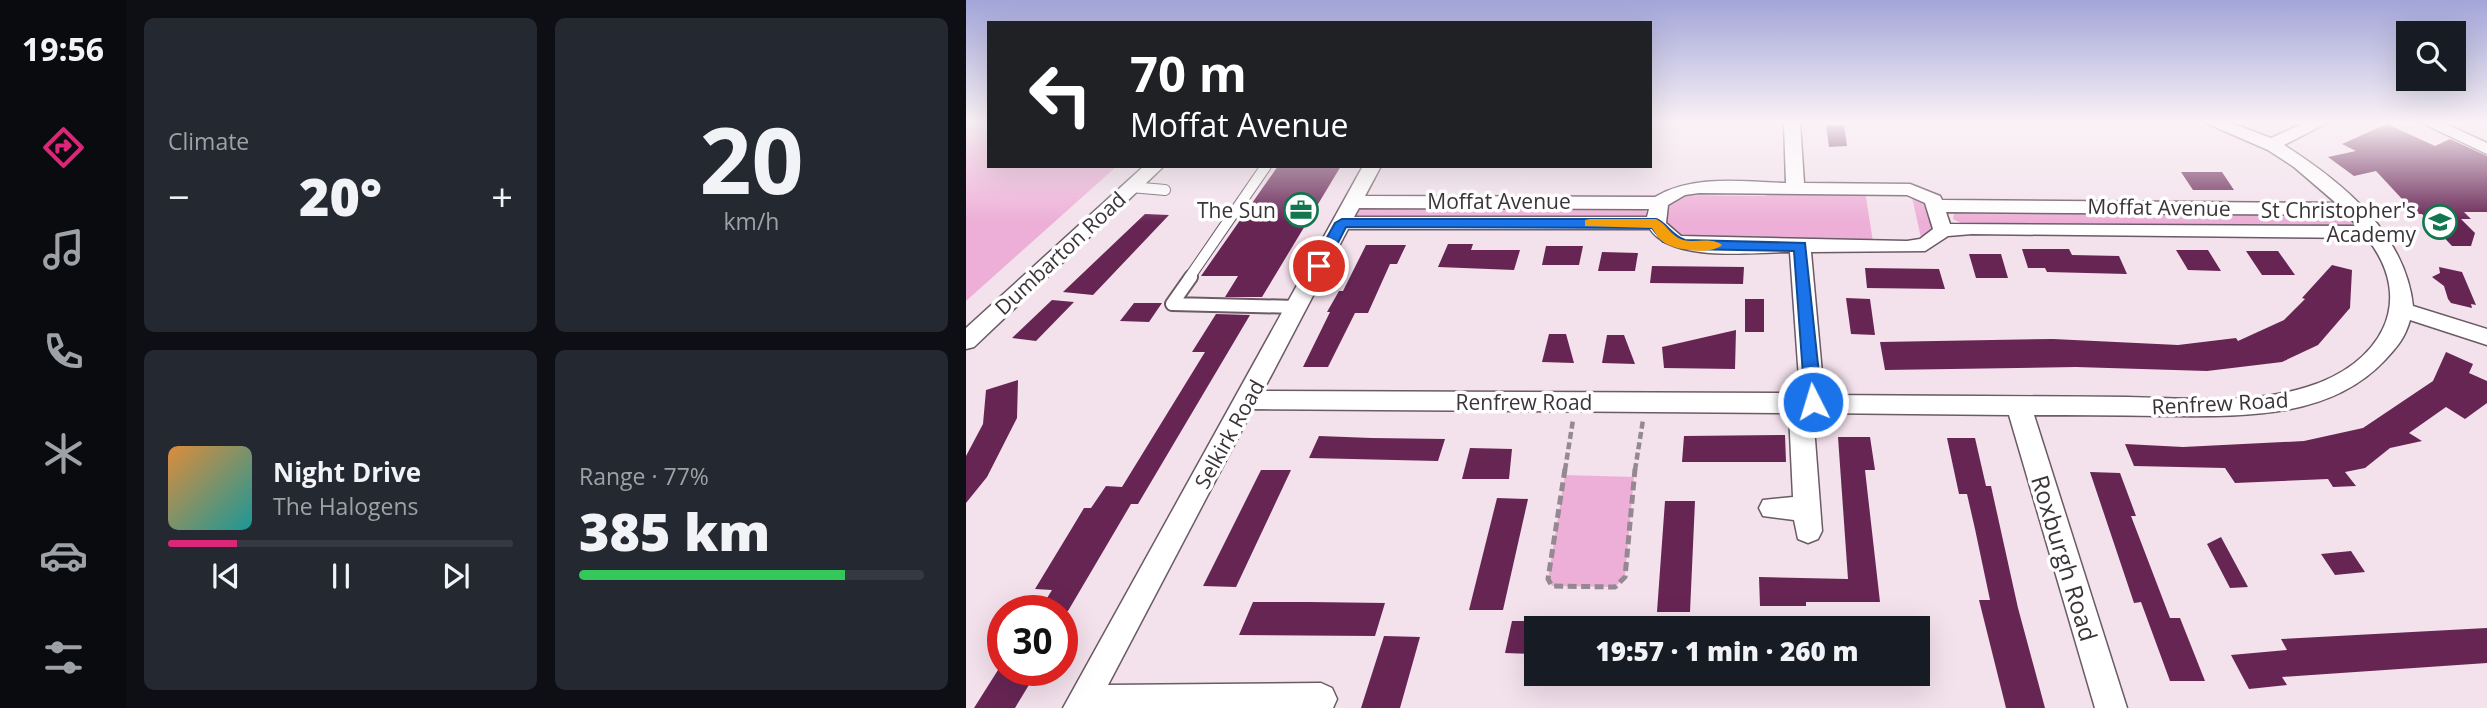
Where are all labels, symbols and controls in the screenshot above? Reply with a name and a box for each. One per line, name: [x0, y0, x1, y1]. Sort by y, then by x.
map controls: [2396, 21, 2466, 91]
button: search: [2396, 21, 2466, 91]
text: 19:56: [22, 27, 104, 70]
text: 70 m: [1130, 40, 1247, 106]
icon: left: [1015, 49, 1106, 140]
text: 20: [699, 97, 804, 221]
text: Moffat Avenue: [1130, 103, 1348, 146]
icon: directions: [39, 123, 88, 172]
text: Climate: [168, 125, 249, 157]
text: 20°: [299, 160, 382, 231]
text: −: [168, 170, 190, 222]
text: +: [491, 170, 513, 222]
street label: Dumbarton Road: [989, 185, 1131, 321]
street label: Moffat Avenue: [1427, 187, 1571, 215]
office icon: The Sun: [1282, 191, 1320, 229]
street label: Moffat Avenue: [2087, 192, 2231, 222]
place label: The Sun: [1197, 196, 1276, 224]
place label: St Christopher's Academy: [2261, 196, 2416, 248]
school or university icon: St Christopher's Academy: [2421, 203, 2459, 241]
text: km/h: [724, 205, 779, 237]
icon: music: [39, 225, 88, 274]
pin: [1289, 236, 1349, 296]
icon: arrive: [1300, 247, 1338, 285]
icon: phone: [39, 327, 88, 376]
position arrow: [1776, 365, 1850, 439]
street label: Selkirk Road: [1188, 375, 1270, 493]
street label: Renfrew Road: [2151, 385, 2289, 421]
street label: Renfrew Road: [1456, 388, 1592, 416]
icon: climate: [39, 429, 88, 478]
text: Night Drive: [273, 454, 421, 490]
text: Range · 77%: [579, 460, 709, 492]
street label: Roxburgh Road: [2024, 471, 2106, 645]
text: The Halogens: [273, 490, 419, 522]
text: 385 km: [579, 495, 770, 566]
icon: car: [39, 531, 88, 580]
icon: previous: [207, 557, 245, 595]
icon: pause: [322, 557, 360, 595]
icon: next: [437, 557, 475, 595]
speed limit sign: 30: [987, 595, 1078, 686]
icon: filters: [39, 633, 88, 682]
text: 19:57 · 1 min · 260 m: [1596, 633, 1858, 669]

